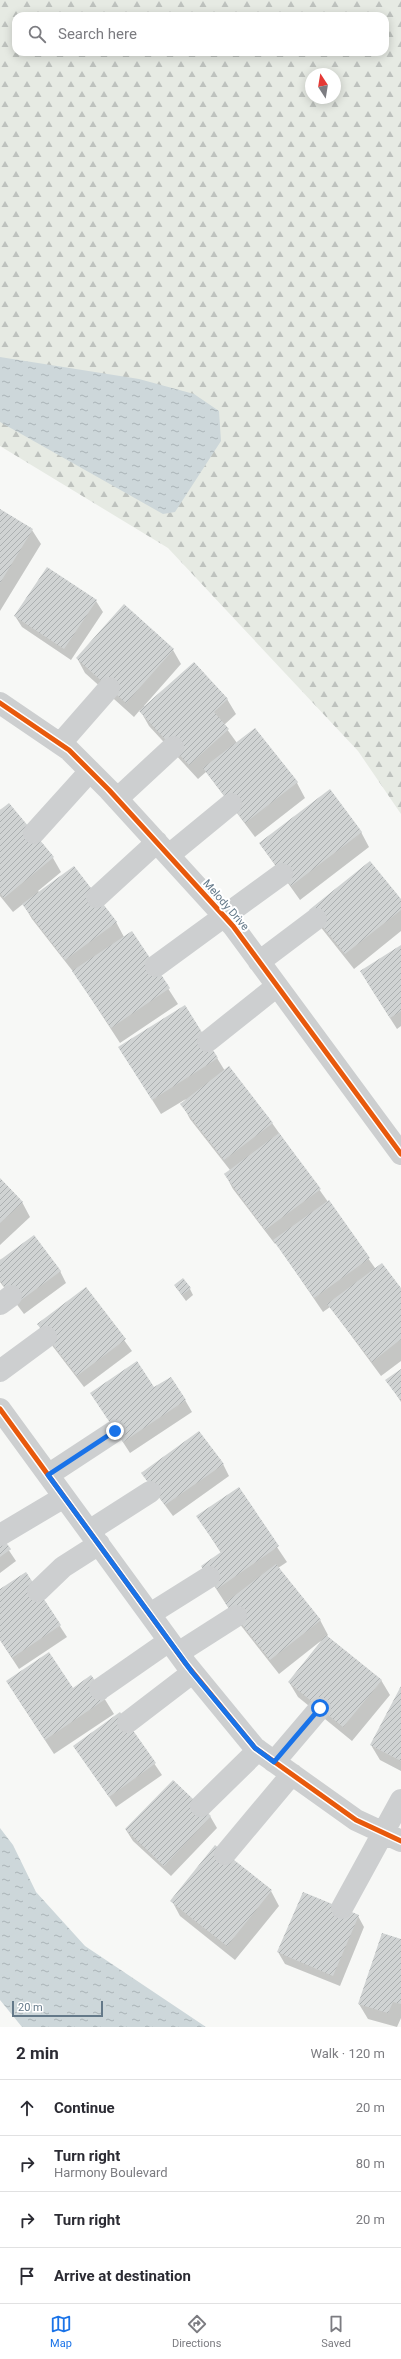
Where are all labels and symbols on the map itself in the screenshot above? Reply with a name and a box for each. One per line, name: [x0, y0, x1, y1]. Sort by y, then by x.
north arrow: [305, 68, 341, 104]
street label: Melody Drive: [200, 877, 252, 933]
route end: [106, 1422, 124, 1440]
route start: [311, 1699, 329, 1717]
scale bar: [12, 1999, 103, 2018]

